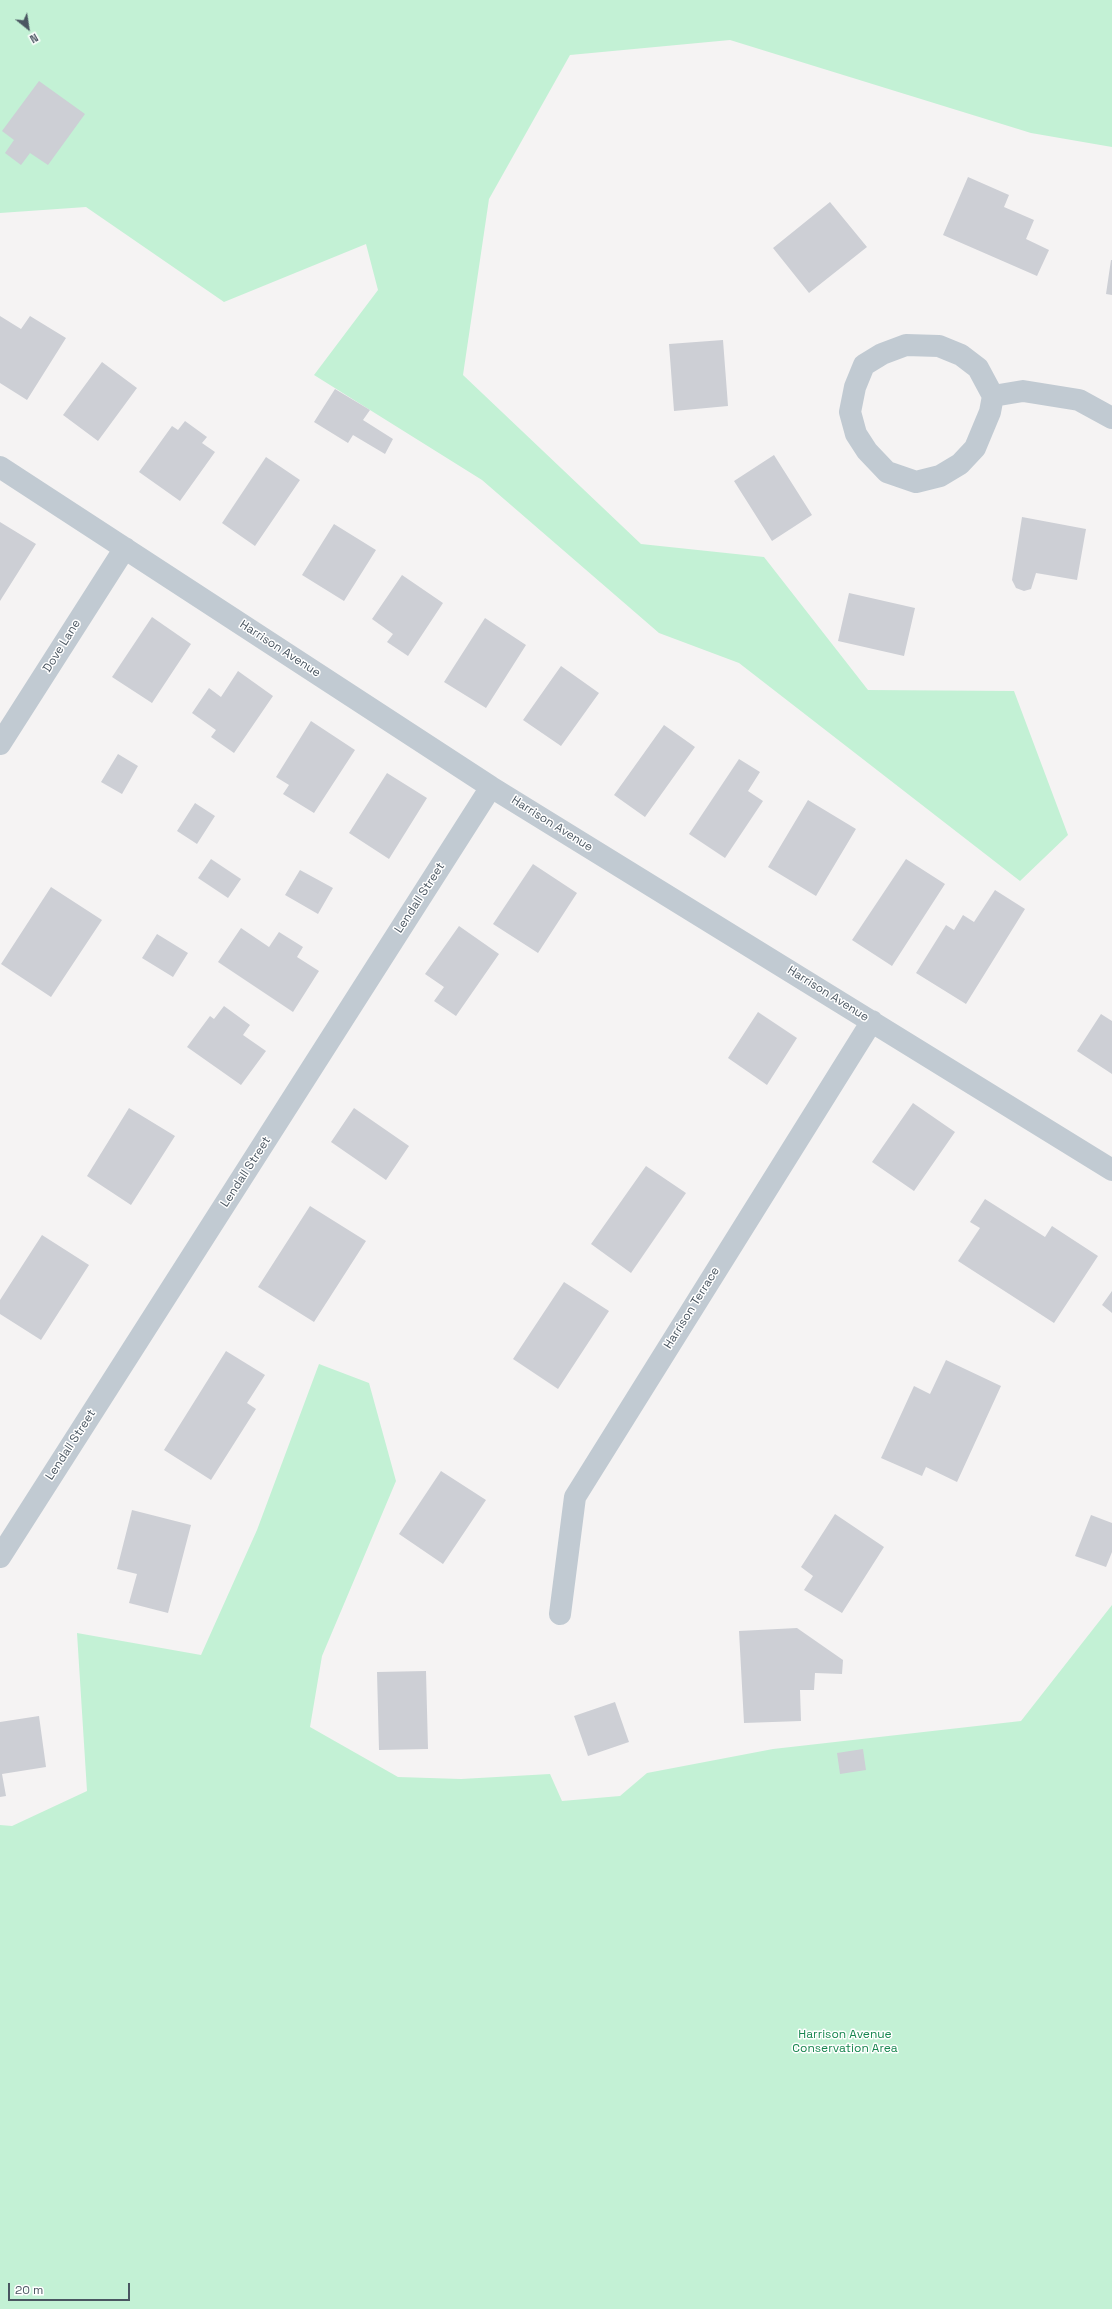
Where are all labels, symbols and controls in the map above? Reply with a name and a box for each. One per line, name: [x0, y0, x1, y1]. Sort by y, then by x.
north arrow: [8, 8, 48, 48]
text: N: [27, 30, 41, 46]
street label: Dove Lane: [40, 617, 84, 675]
street label: Harrison Avenue: [237, 618, 323, 680]
street label: Harrison Avenue: [509, 793, 595, 855]
street label: Lendall Street: [392, 860, 448, 936]
street label: Harrison Avenue: [785, 963, 871, 1025]
street label: Lendall Street: [218, 1134, 274, 1210]
street label: Harrison Terrace: [661, 1264, 723, 1352]
street label: Lendall Street: [43, 1407, 99, 1483]
park label: Harrison Avenue Conservation Area: [792, 2028, 898, 2056]
scale bar: [10, 2275, 132, 2301]
text: 20 m: [15, 2282, 43, 2298]

